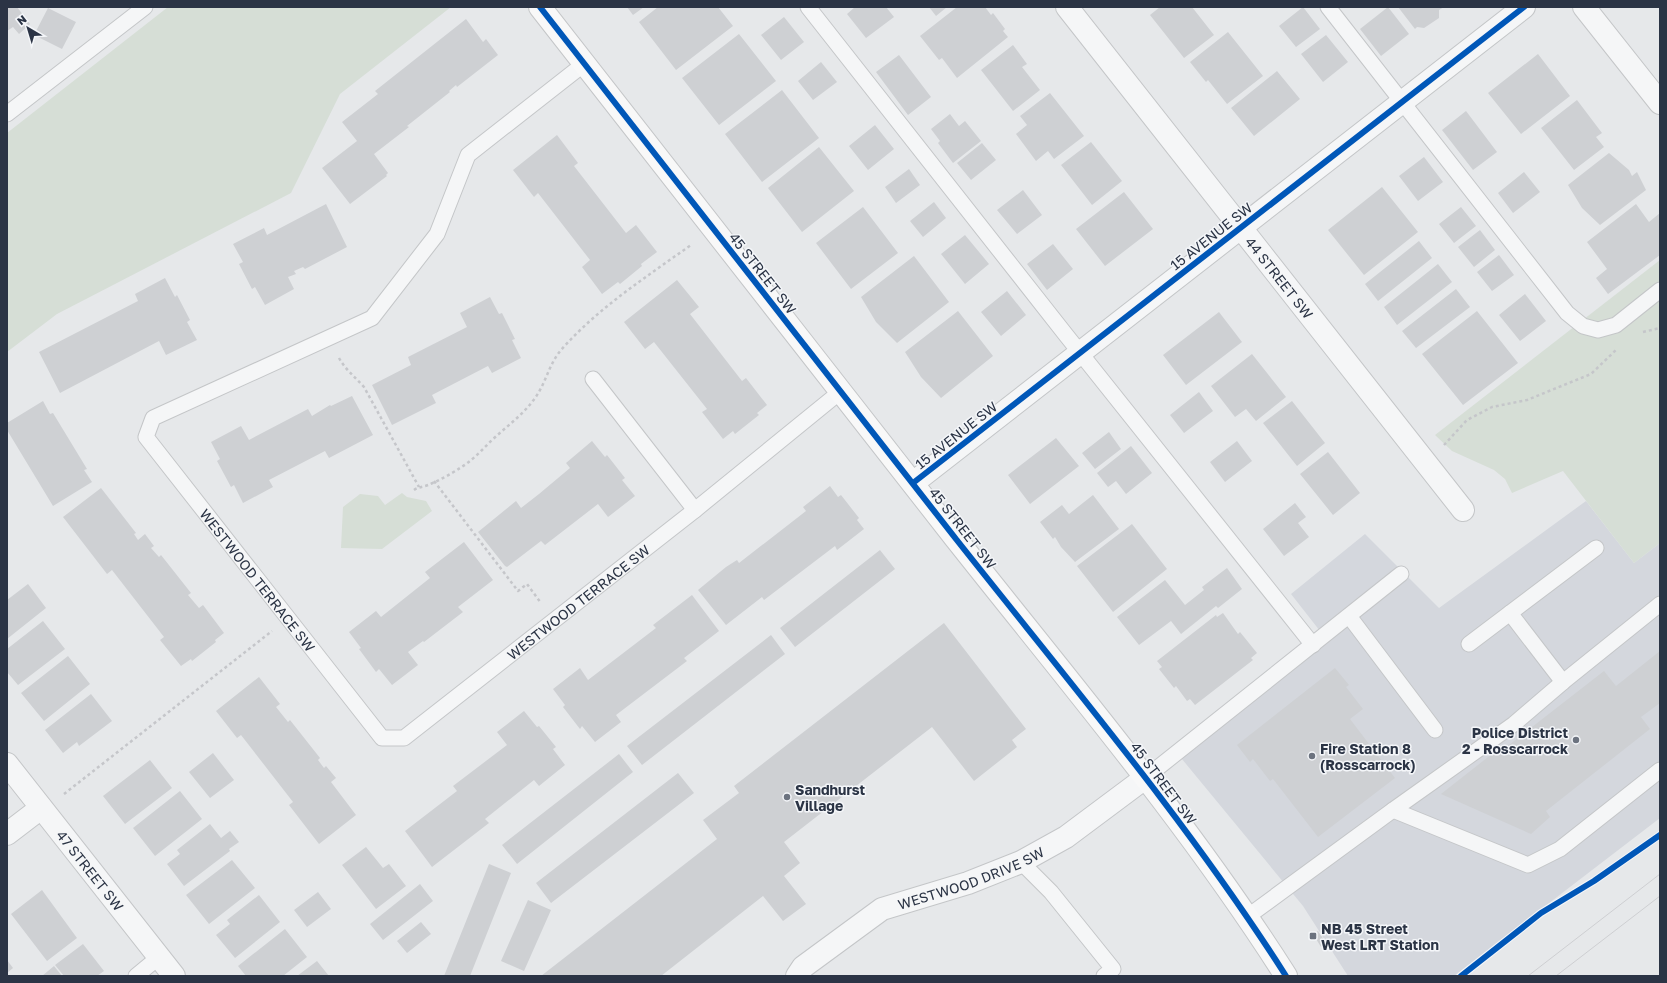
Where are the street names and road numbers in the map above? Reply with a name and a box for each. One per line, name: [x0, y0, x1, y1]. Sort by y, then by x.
street label: 15 AVENUE SW: [1167, 198, 1256, 273]
street label: 45 STREET SW: [726, 229, 800, 318]
street label: 44 STREET SW: [1242, 233, 1318, 322]
street label: 15 AVENUE SW: [912, 397, 1001, 472]
street label: 45 STREET SW: [926, 484, 1000, 573]
street label: WESTWOOD TERRACE SW: [197, 505, 319, 655]
street label: WESTWOOD TERRACE SW: [503, 540, 653, 663]
street label: 45 STREET SW: [1127, 738, 1201, 828]
street label: 47 STREET SW: [53, 826, 128, 914]
street label: WESTWOOD DRIVE SW: [896, 842, 1047, 912]

